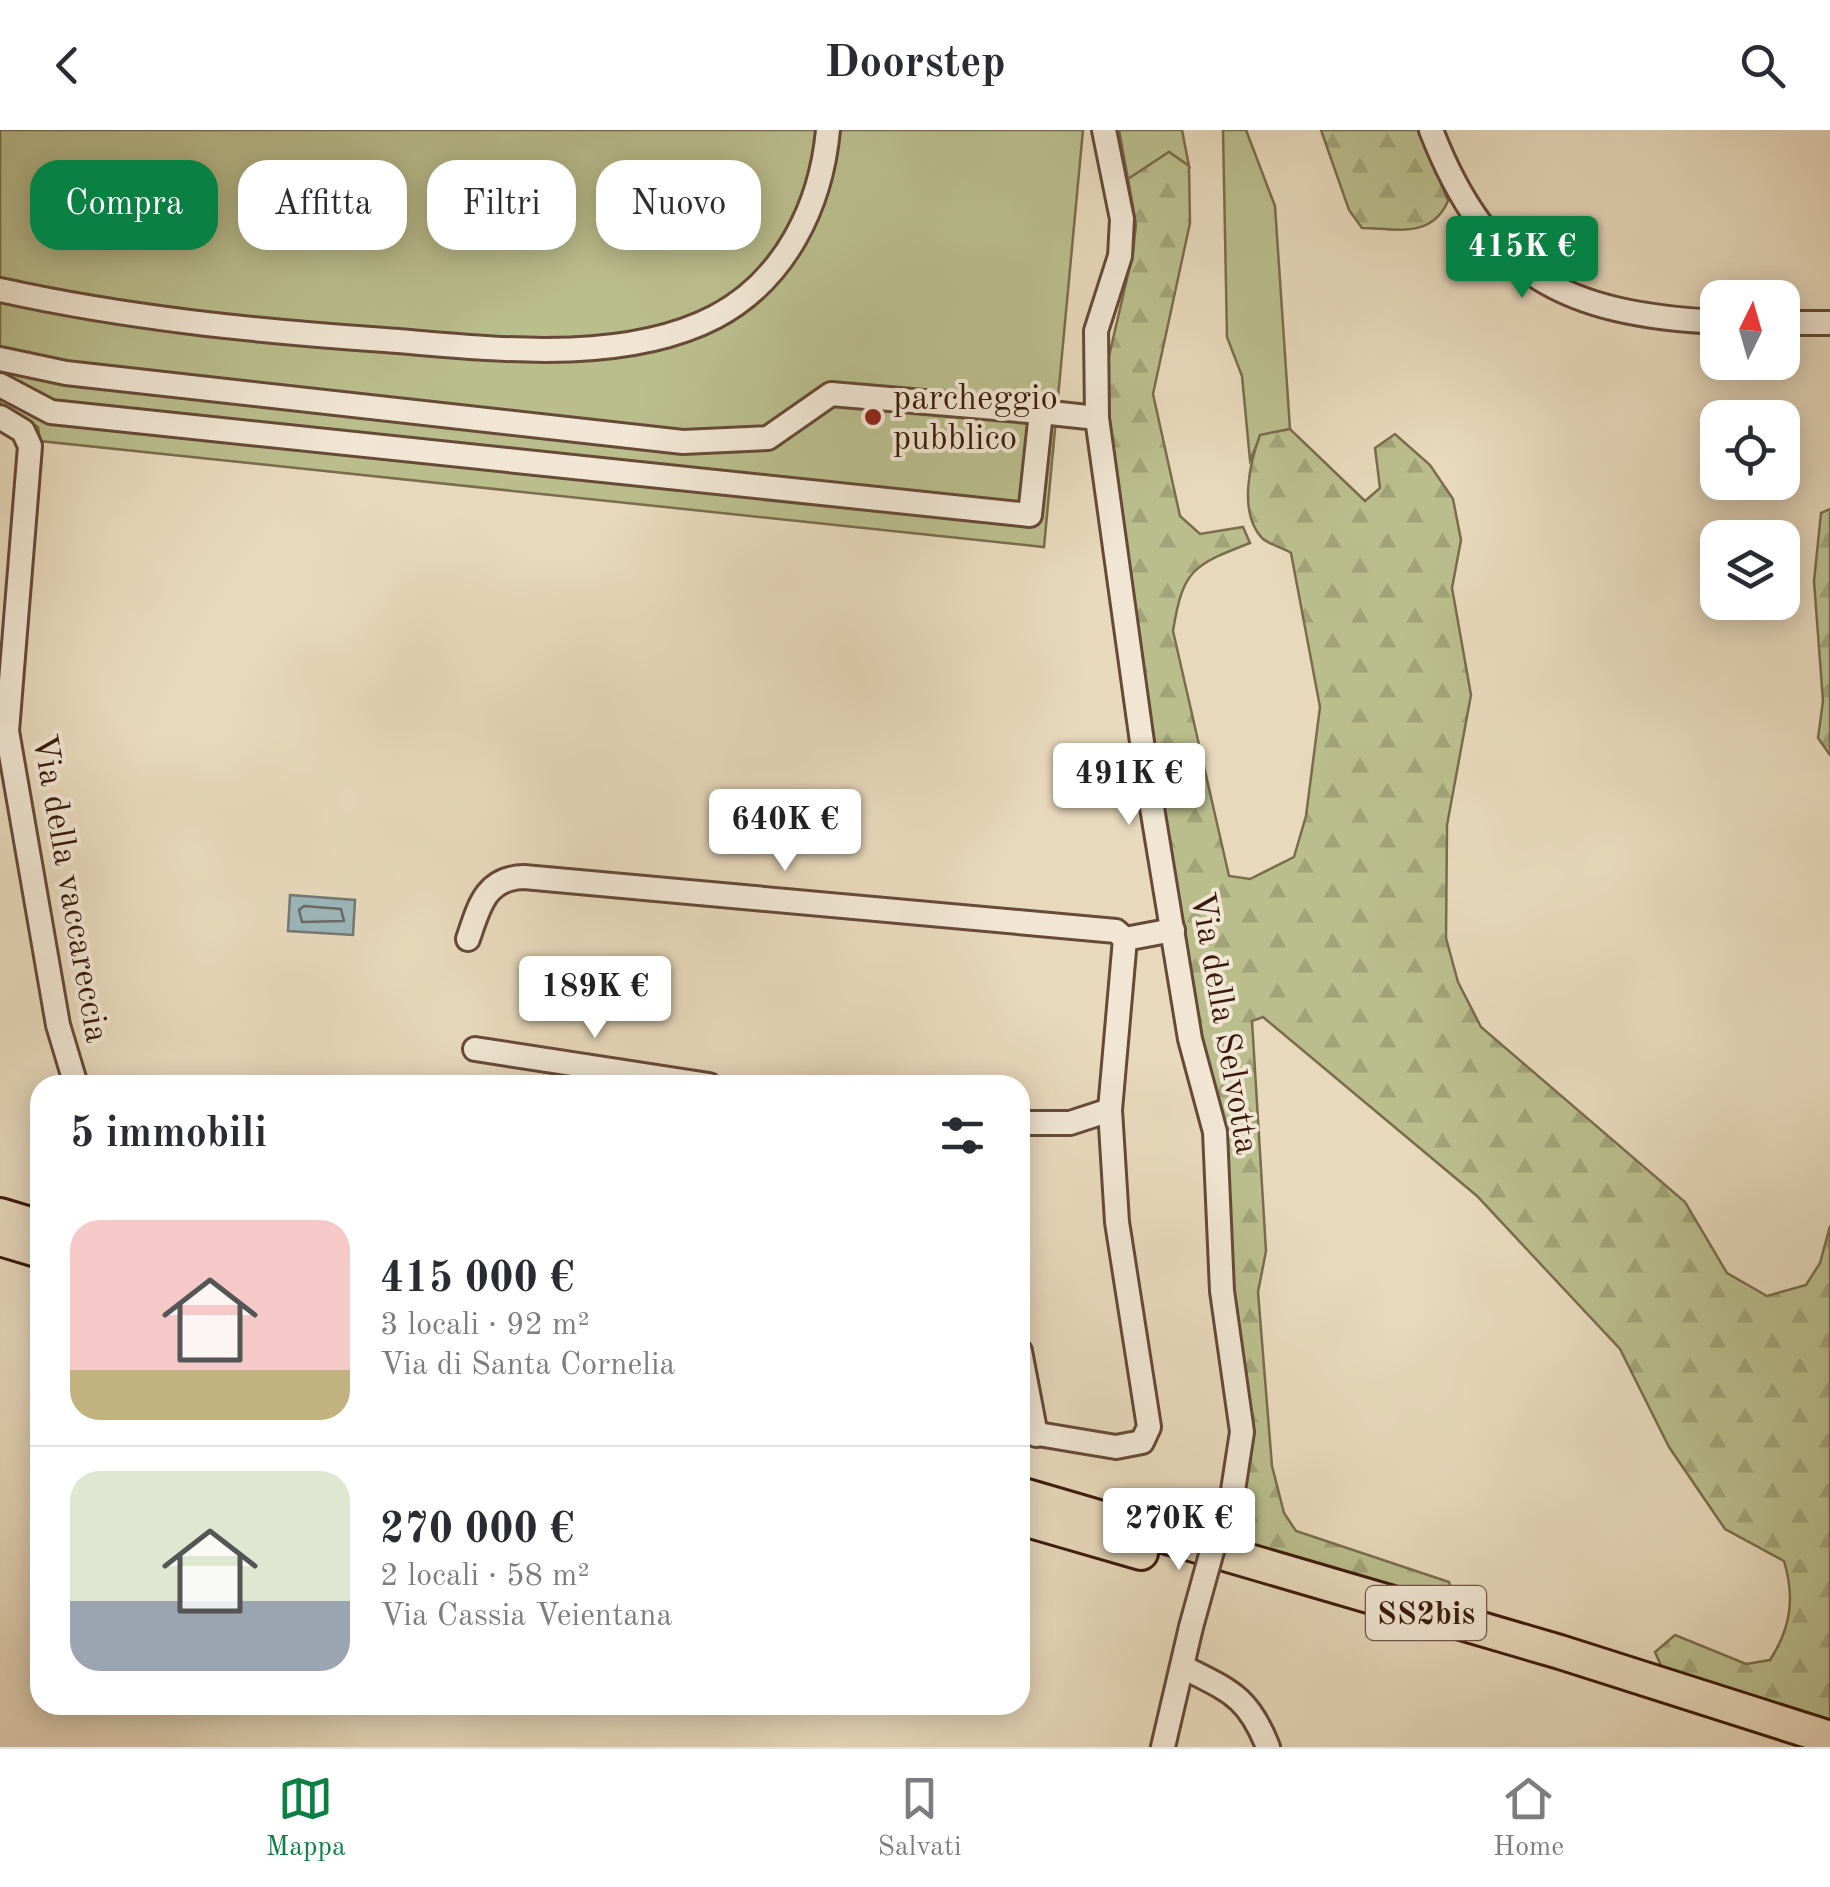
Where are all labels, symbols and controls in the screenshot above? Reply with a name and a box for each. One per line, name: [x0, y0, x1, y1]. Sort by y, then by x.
icon: back: [40, 38, 95, 93]
icon: search: [1735, 38, 1790, 93]
text: Doorstep: [824, 42, 1006, 87]
chip: Compra: [30, 160, 218, 250]
chip: Affitta: [238, 160, 407, 250]
chip: Filtri: [427, 160, 576, 250]
chip: Nuovo: [596, 160, 761, 250]
pin: 415K €: [1441, 216, 1603, 301]
text: 415K €: [1468, 232, 1576, 264]
north arrow: [1700, 280, 1800, 380]
map controls: [1700, 280, 1800, 620]
place label: parcheggio pubblico: [893, 382, 1058, 457]
button: locate: [1700, 400, 1800, 500]
marker: parcheggio pubblico: [862, 406, 884, 428]
button: layers: [1700, 520, 1800, 620]
street label: Via della vaccareccia: [25, 731, 114, 1045]
pin: 491K €: [1048, 743, 1210, 828]
text: 491K €: [1075, 759, 1183, 791]
pin: 640K €: [704, 789, 866, 874]
text: 640K €: [731, 805, 839, 837]
street label: Via della Selvotta: [1183, 890, 1264, 1157]
pin: 189K €: [514, 956, 676, 1041]
text: 189K €: [541, 972, 649, 1004]
icon: filters: [935, 1108, 990, 1163]
text: 5 immobili: [70, 1114, 267, 1156]
text: 415 000 €: [380, 1259, 574, 1301]
icon: home: [150, 1260, 270, 1380]
text: 3 locali · 92 m²: [380, 1310, 590, 1342]
text: Via di Santa Cornelia: [380, 1350, 675, 1382]
pin: 270K €: [1098, 1488, 1260, 1573]
text: 270K €: [1125, 1504, 1233, 1536]
text: 270 000 €: [380, 1510, 574, 1552]
icon: home: [150, 1511, 270, 1631]
text: 2 locali · 58 m²: [380, 1561, 590, 1593]
road number: SS2bis: [1366, 1586, 1486, 1640]
text: Via Cassia Veientana: [380, 1601, 672, 1633]
tab: Mappa: [266, 1771, 346, 1866]
tab: Salvati: [878, 1771, 961, 1866]
tab: Home: [1493, 1771, 1564, 1866]

